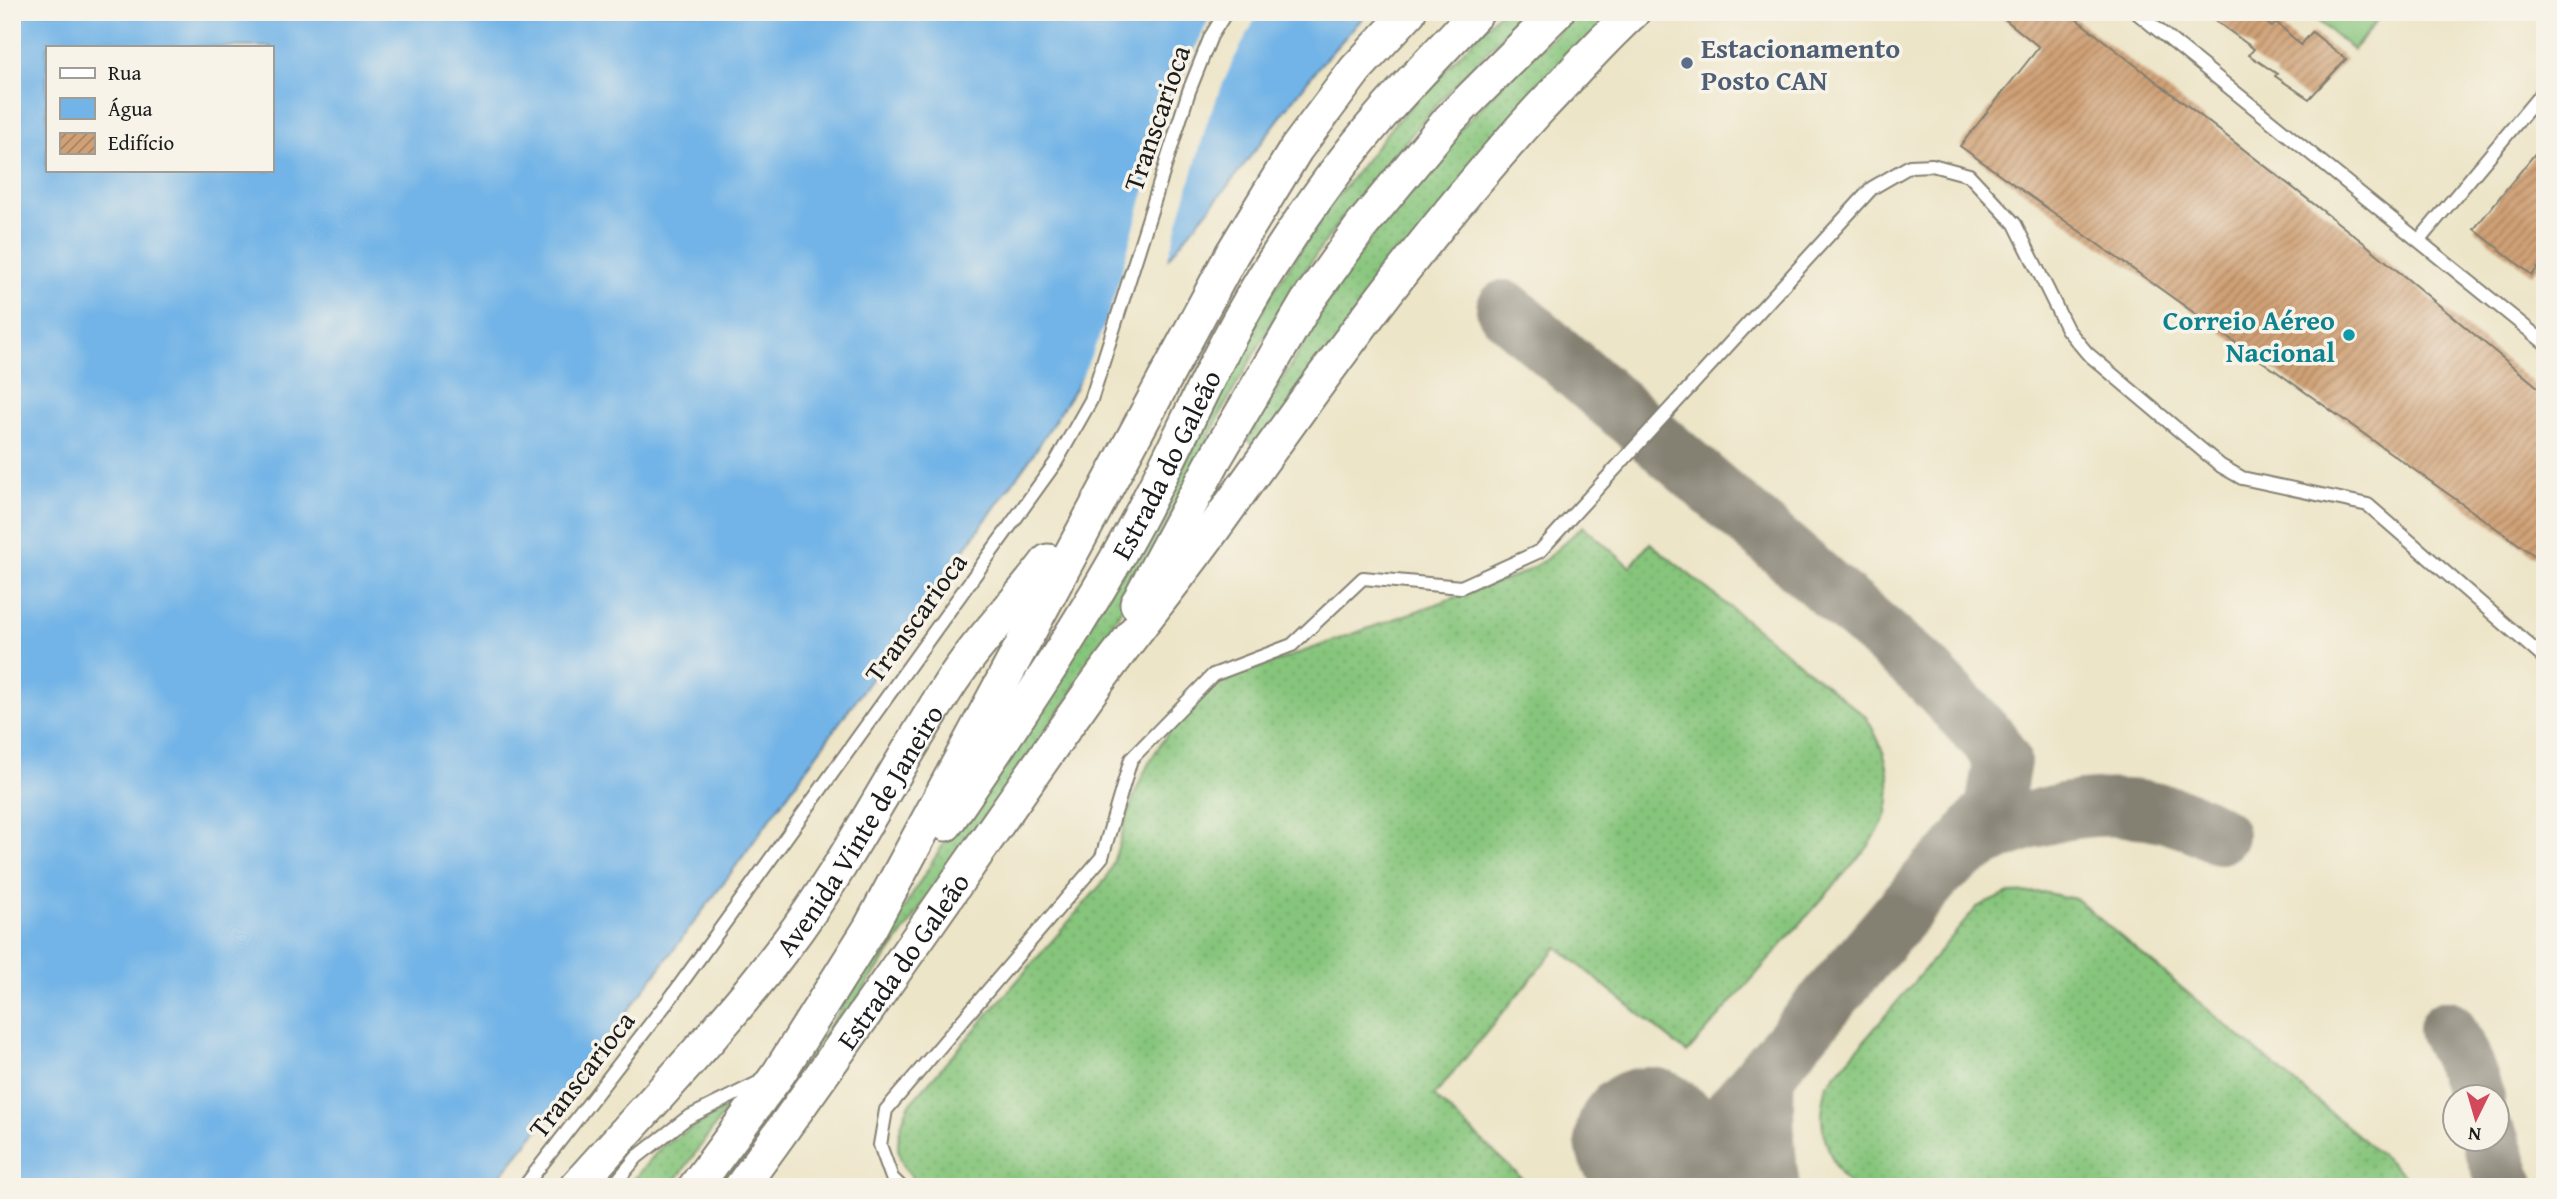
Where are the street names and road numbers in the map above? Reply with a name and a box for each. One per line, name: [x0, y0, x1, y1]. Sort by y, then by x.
street label: Transcarioca: [1112, 39, 1200, 197]
street label: Estrada do Galeão: [1100, 362, 1230, 566]
street label: Transcarioca: [854, 543, 977, 691]
street label: Avenida Vinte de Janeiro: [764, 696, 953, 964]
street label: Estrada do Galeão: [826, 864, 978, 1057]
street label: Transcarioca: [518, 1001, 644, 1147]

